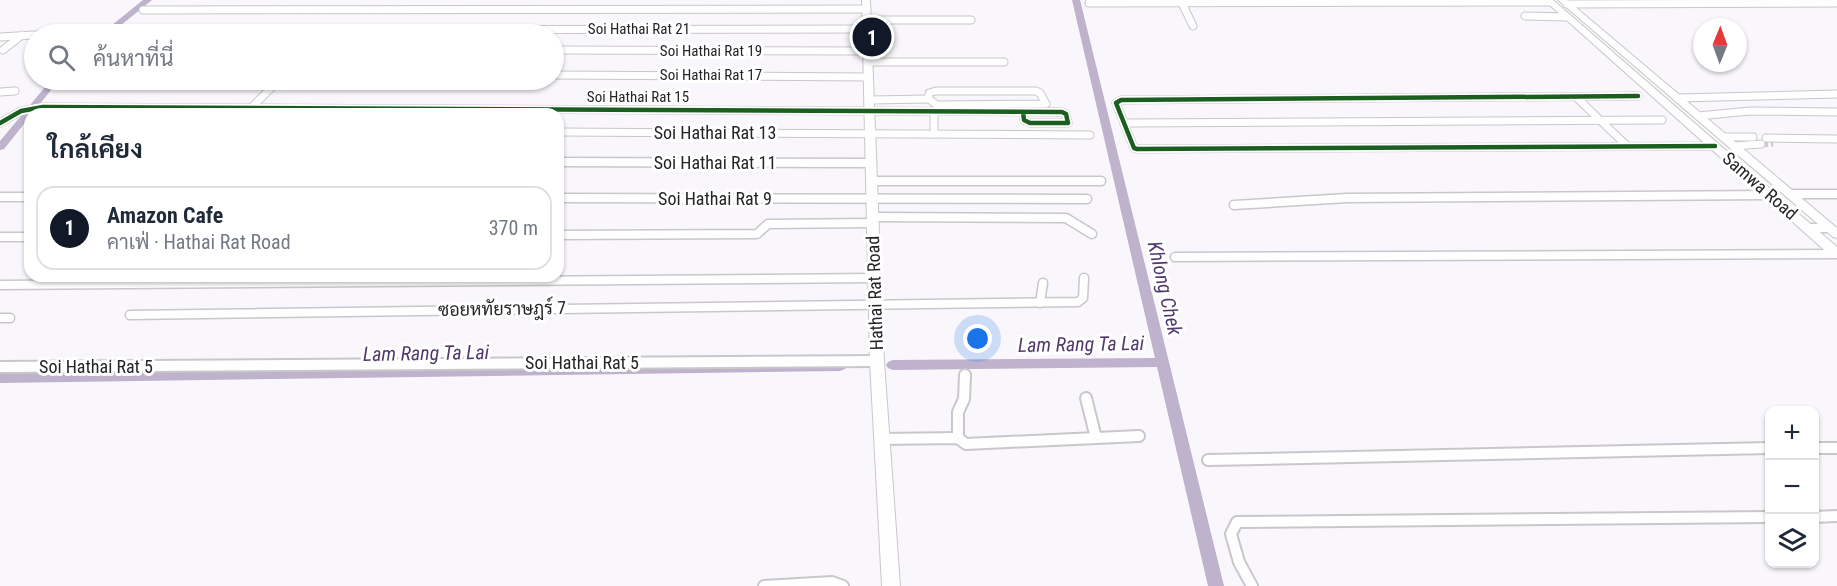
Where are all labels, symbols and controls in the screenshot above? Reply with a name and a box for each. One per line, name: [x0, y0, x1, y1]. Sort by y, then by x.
pin: 1: [852, 15, 892, 60]
north arrow: [1693, 18, 1747, 72]
street label: Soi Hathai Rat 21: [588, 20, 690, 38]
search box: [24, 24, 564, 90]
icon: search: [45, 41, 78, 74]
street label: Soi Hathai Rat 19: [660, 42, 762, 60]
text: ค้นหาที่นี่: [93, 46, 173, 71]
street label: Soi Hathai Rat 17: [660, 66, 762, 84]
street label: Soi Hathai Rat 15: [587, 88, 689, 106]
street label: Soi Hathai Rat 13: [654, 122, 776, 143]
text: ใกล้เคียง: [48, 134, 143, 164]
street label: Samwa Road: [1719, 147, 1802, 224]
street label: Soi Hathai Rat 11: [654, 152, 776, 173]
street label: Soi Hathai Rat 9: [658, 188, 772, 209]
text: Amazon Cafe: [107, 203, 223, 228]
text: 1: [64, 216, 75, 240]
text: 370 m: [489, 216, 538, 240]
text: คาเฟ่ · Hathai Rat Road: [107, 230, 291, 254]
street label: Hathai Rat Road: [862, 235, 887, 351]
water label: Khlong Chek: [1143, 239, 1188, 339]
street label: ซอยหทัยราษฎร์ 7: [438, 295, 566, 322]
your location: [963, 324, 992, 353]
water label: Lam Rang Ta Lai: [1018, 331, 1145, 357]
water label: Lam Rang Ta Lai: [363, 340, 490, 366]
street label: Soi Hathai Rat 5: [525, 352, 639, 373]
street label: Soi Hathai Rat 5: [39, 356, 153, 377]
map controls: [1765, 406, 1819, 568]
button: +: [1765, 406, 1819, 460]
button: −: [1765, 460, 1819, 514]
button: layers: [1765, 514, 1819, 568]

